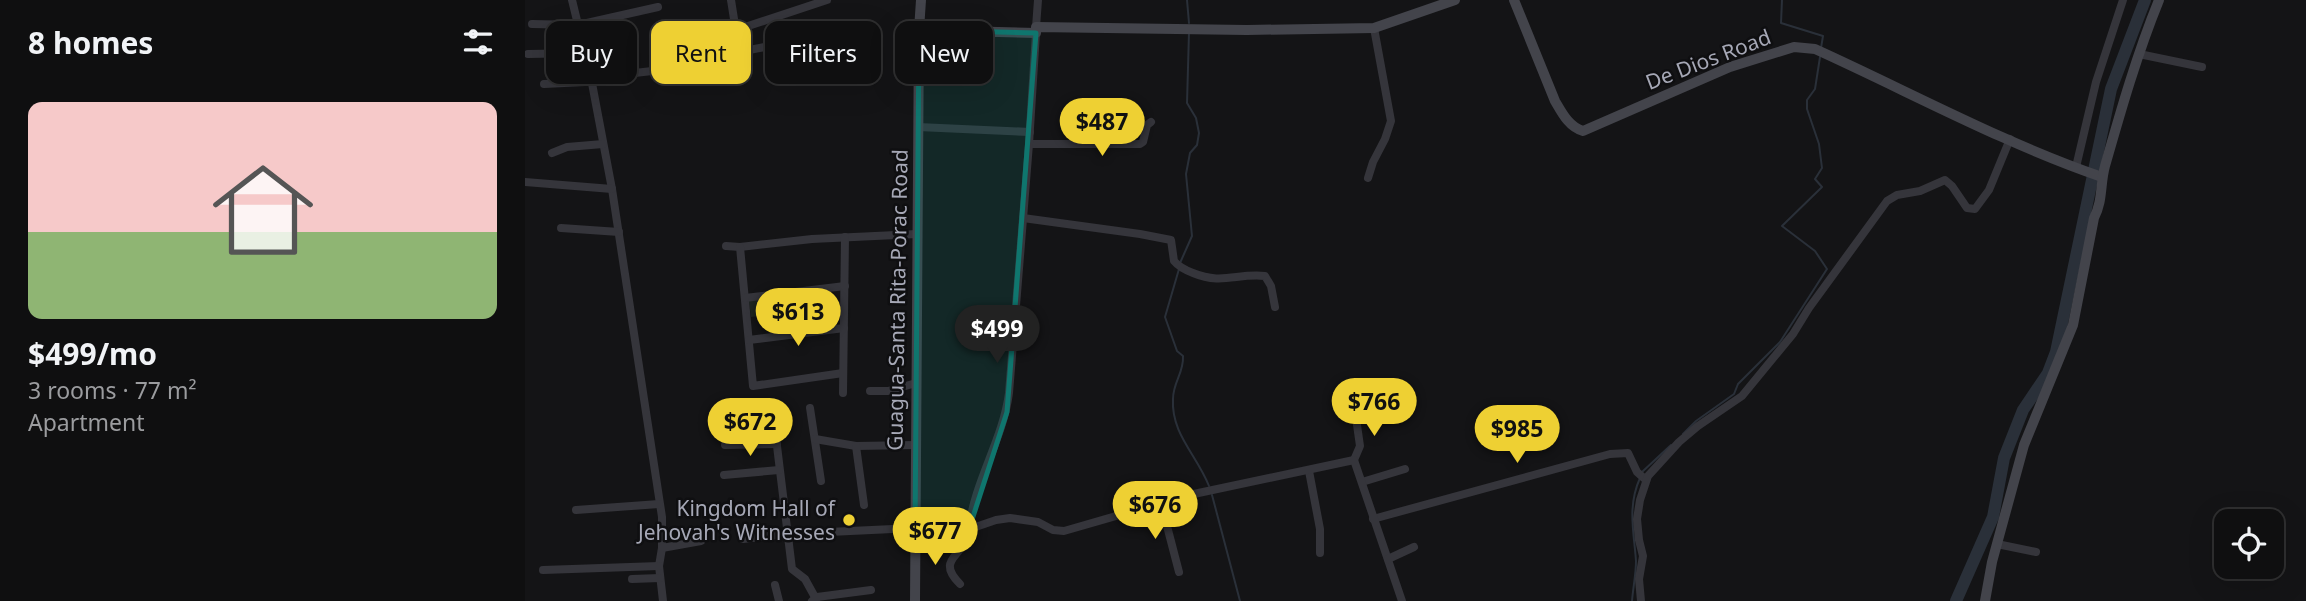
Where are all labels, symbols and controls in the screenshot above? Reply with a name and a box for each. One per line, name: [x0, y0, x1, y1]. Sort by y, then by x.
chip: Buy: [546, 21, 637, 84]
chip: Rent: [651, 21, 751, 84]
chip: Filters: [765, 21, 881, 84]
chip: New: [895, 21, 993, 84]
text: 8 homes: [28, 22, 153, 63]
street label: De Dios Road: [1641, 22, 1775, 96]
icon: filters: [459, 23, 497, 61]
pin: $487: [1061, 99, 1143, 158]
text: $487: [1076, 105, 1128, 137]
icon: home: [200, 147, 326, 273]
street label: Guagua-Santa Rita-Porac Road: [880, 149, 914, 451]
pin: $613: [757, 288, 839, 348]
text: $613: [772, 295, 824, 327]
pin: $499: [956, 306, 1038, 365]
text: $499: [971, 312, 1023, 344]
text: $499/mo: [28, 333, 157, 374]
text: 3 rooms · 77 m²: [28, 374, 197, 406]
pin: $766: [1333, 378, 1415, 438]
text: $766: [1348, 385, 1400, 417]
pin: $672: [709, 398, 791, 458]
text: $672: [724, 405, 776, 437]
text: Apartment: [28, 406, 145, 438]
pin: $985: [1476, 406, 1558, 465]
text: $985: [1491, 412, 1543, 444]
pin: $676: [1114, 482, 1196, 541]
text: $676: [1129, 488, 1181, 520]
place label: Kingdom Hall of Jehovah's Witnesses: [636, 494, 837, 546]
pin: $677: [894, 508, 976, 567]
map controls: [2214, 509, 2284, 579]
button: locate: [2214, 509, 2284, 579]
marker: Kingdom Hall of Jehovah's Witnesses: [841, 512, 857, 528]
text: $677: [909, 514, 961, 546]

